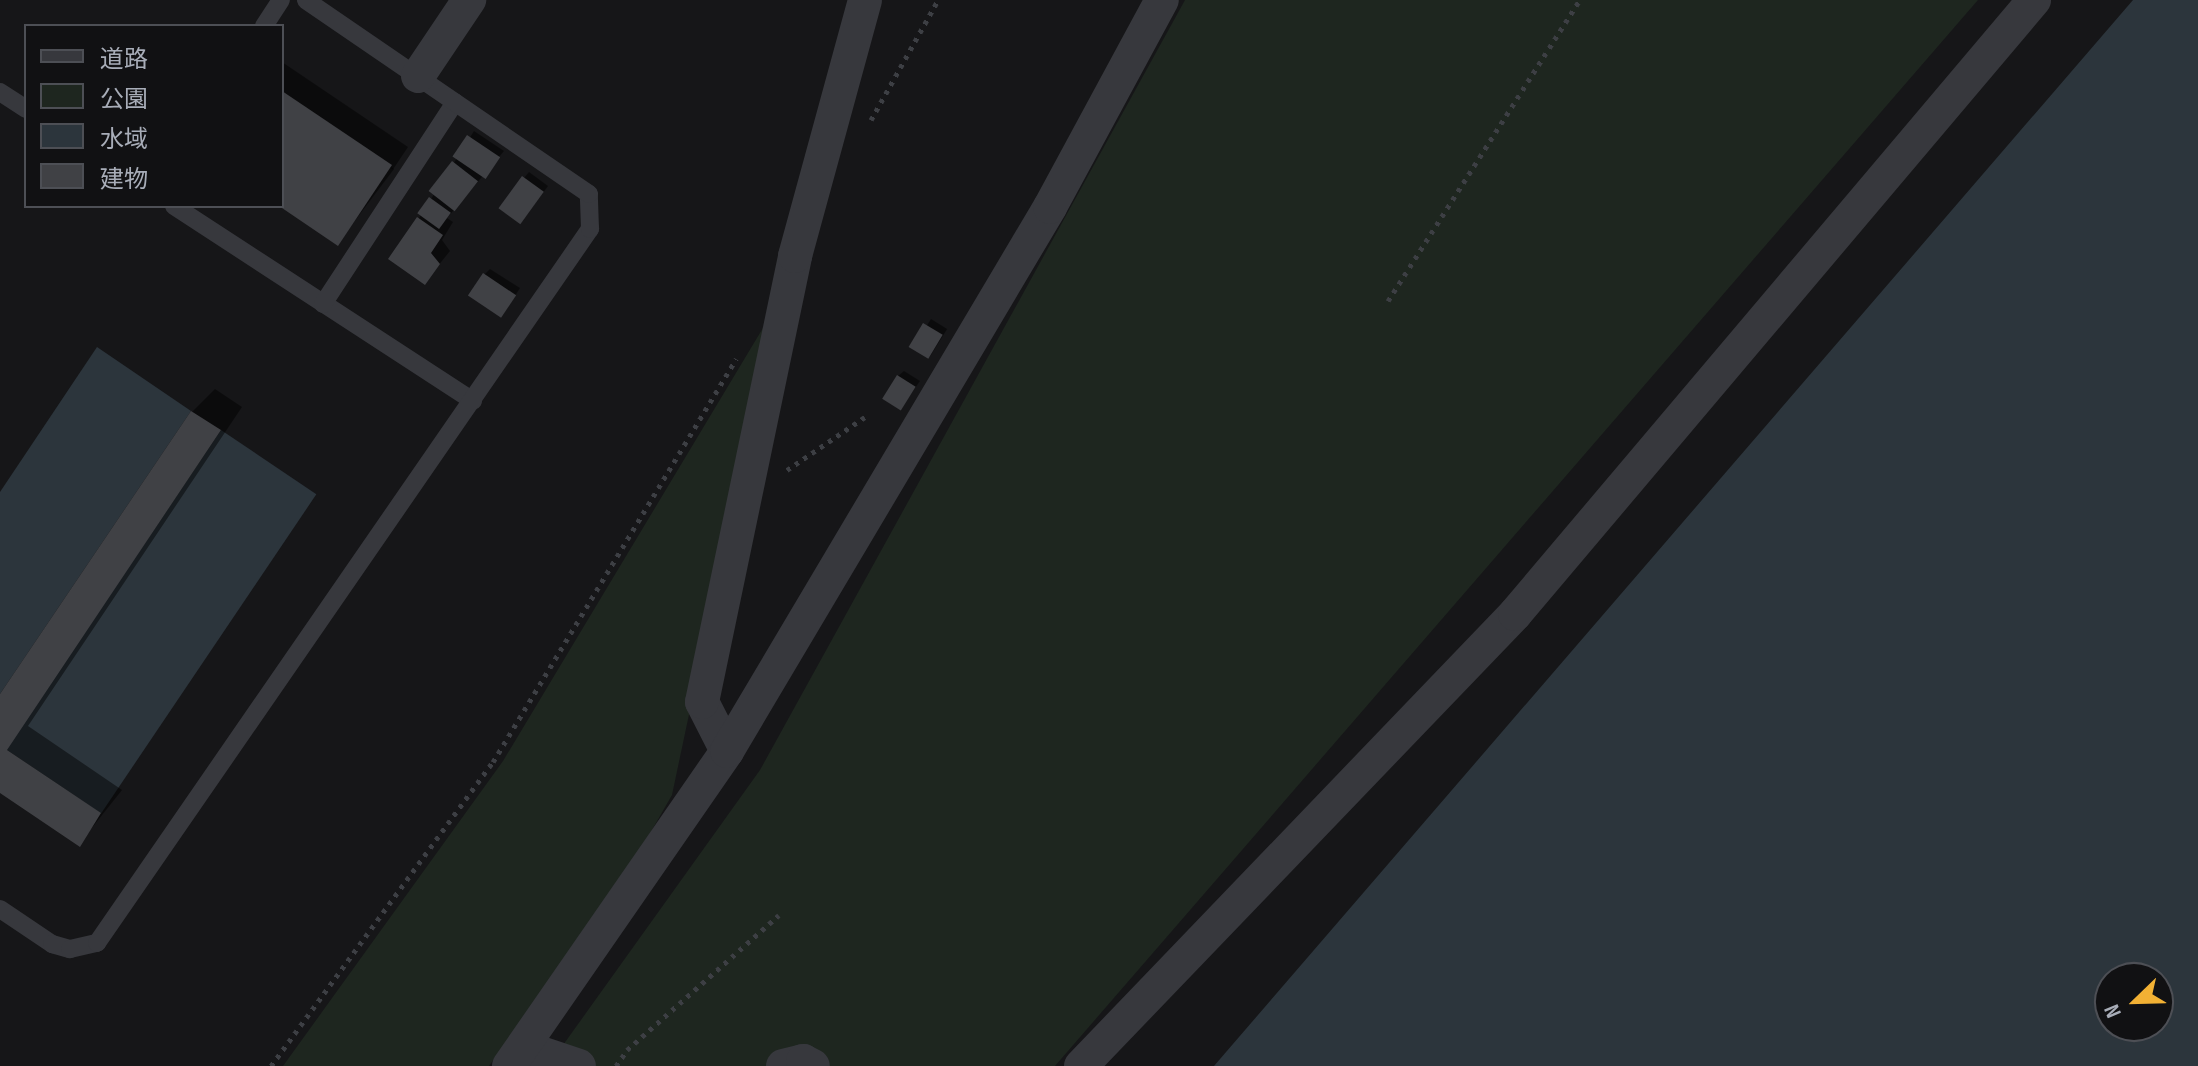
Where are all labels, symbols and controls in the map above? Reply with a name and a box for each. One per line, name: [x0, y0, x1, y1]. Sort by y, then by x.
legend: [24, 24, 284, 208]
text: 道路: [100, 45, 148, 74]
text: 公園: [100, 85, 148, 114]
text: 水域: [100, 125, 148, 154]
text: 建物: [100, 165, 148, 194]
north arrow: [2094, 962, 2174, 1042]
text: N: [2099, 1000, 2128, 1021]

